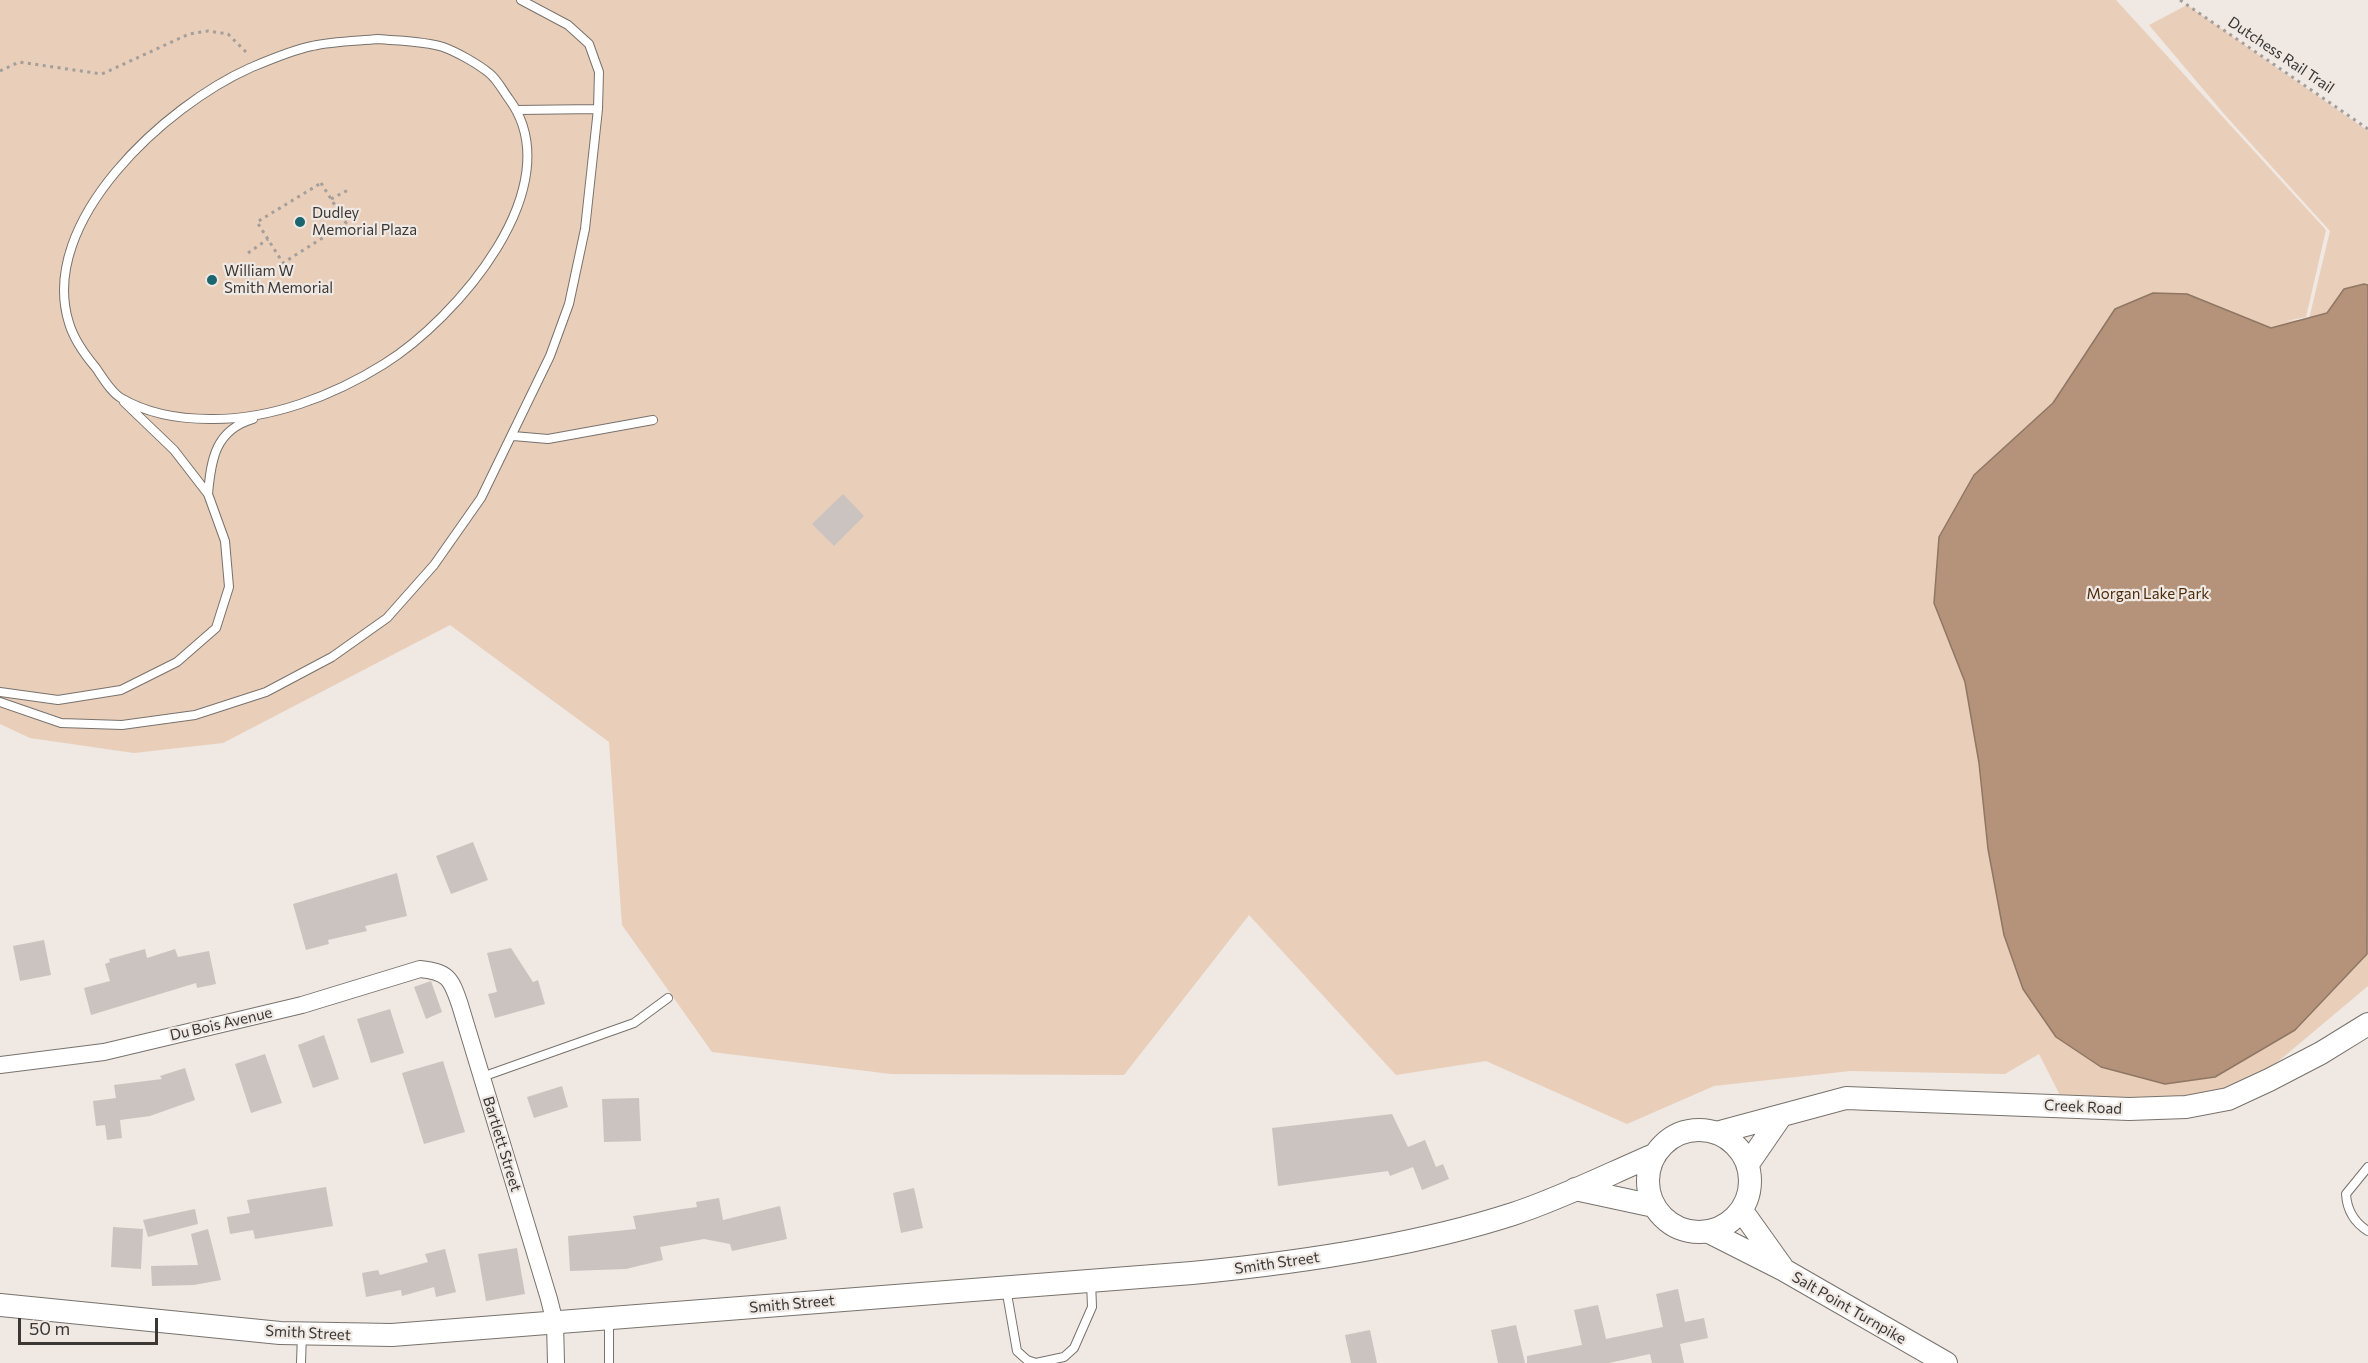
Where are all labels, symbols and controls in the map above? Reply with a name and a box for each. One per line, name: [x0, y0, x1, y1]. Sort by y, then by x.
street label: Dutchess Rail Trail: [2225, 13, 2337, 97]
place label: Dudley Memorial Plaza: [312, 204, 417, 239]
marker: Dudley Memorial Plaza: [293, 215, 307, 229]
place label: William W Smith Memorial: [224, 262, 333, 297]
marker: William W Smith Memorial: [205, 273, 219, 287]
park label: Morgan Lake Park: [2087, 585, 2209, 603]
street label: Du Bois Avenue: [168, 1003, 274, 1045]
street label: Bartlett Street: [479, 1094, 525, 1194]
street label: Creek Road: [2044, 1096, 2122, 1118]
street label: Smith Street: [1233, 1248, 1321, 1278]
street label: Salt Point Turnpike: [1789, 1268, 1909, 1348]
street label: Smith Street: [749, 1291, 835, 1317]
scale bar: [21, 1306, 160, 1344]
text: 50 m: [29, 1317, 70, 1339]
street label: Smith Street: [265, 1322, 351, 1344]

